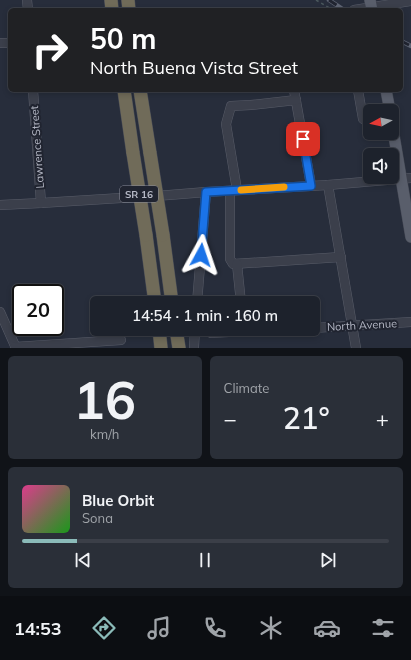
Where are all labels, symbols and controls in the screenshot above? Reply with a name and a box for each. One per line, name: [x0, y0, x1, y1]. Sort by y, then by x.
text: 50 m: [90, 21, 156, 56]
icon: right: [24, 24, 76, 76]
text: North Buena Vista Street: [90, 56, 298, 79]
north arrow: [363, 104, 399, 140]
map controls: [363, 104, 399, 184]
street label: Lawrence Street: [27, 105, 47, 189]
pin: [286, 122, 320, 156]
icon: arrive: [292, 128, 314, 150]
button: sound: [363, 148, 399, 184]
road number: SR 16: [120, 186, 158, 202]
position arrow: [180, 234, 222, 276]
speed limit sign: 20: [12, 284, 64, 336]
text: 14:54 · 1 min · 160 m: [132, 306, 278, 325]
street label: North Avenue: [327, 316, 397, 334]
text: 16: [74, 367, 136, 432]
text: Climate: [224, 380, 269, 396]
text: 21°: [283, 399, 330, 437]
text: −: [224, 405, 237, 433]
text: +: [376, 405, 389, 433]
text: km/h: [90, 426, 119, 442]
text: Blue Orbit: [82, 491, 154, 510]
text: Sona: [82, 510, 113, 526]
icon: previous: [72, 549, 94, 571]
icon: pause: [194, 549, 216, 571]
icon: next: [317, 549, 339, 571]
icon: directions: [90, 614, 118, 642]
icon: music: [145, 614, 173, 642]
icon: phone: [201, 614, 229, 642]
icon: climate: [257, 614, 285, 642]
icon: car: [313, 614, 341, 642]
icon: filters: [369, 614, 397, 642]
text: 14:53: [14, 617, 62, 640]

